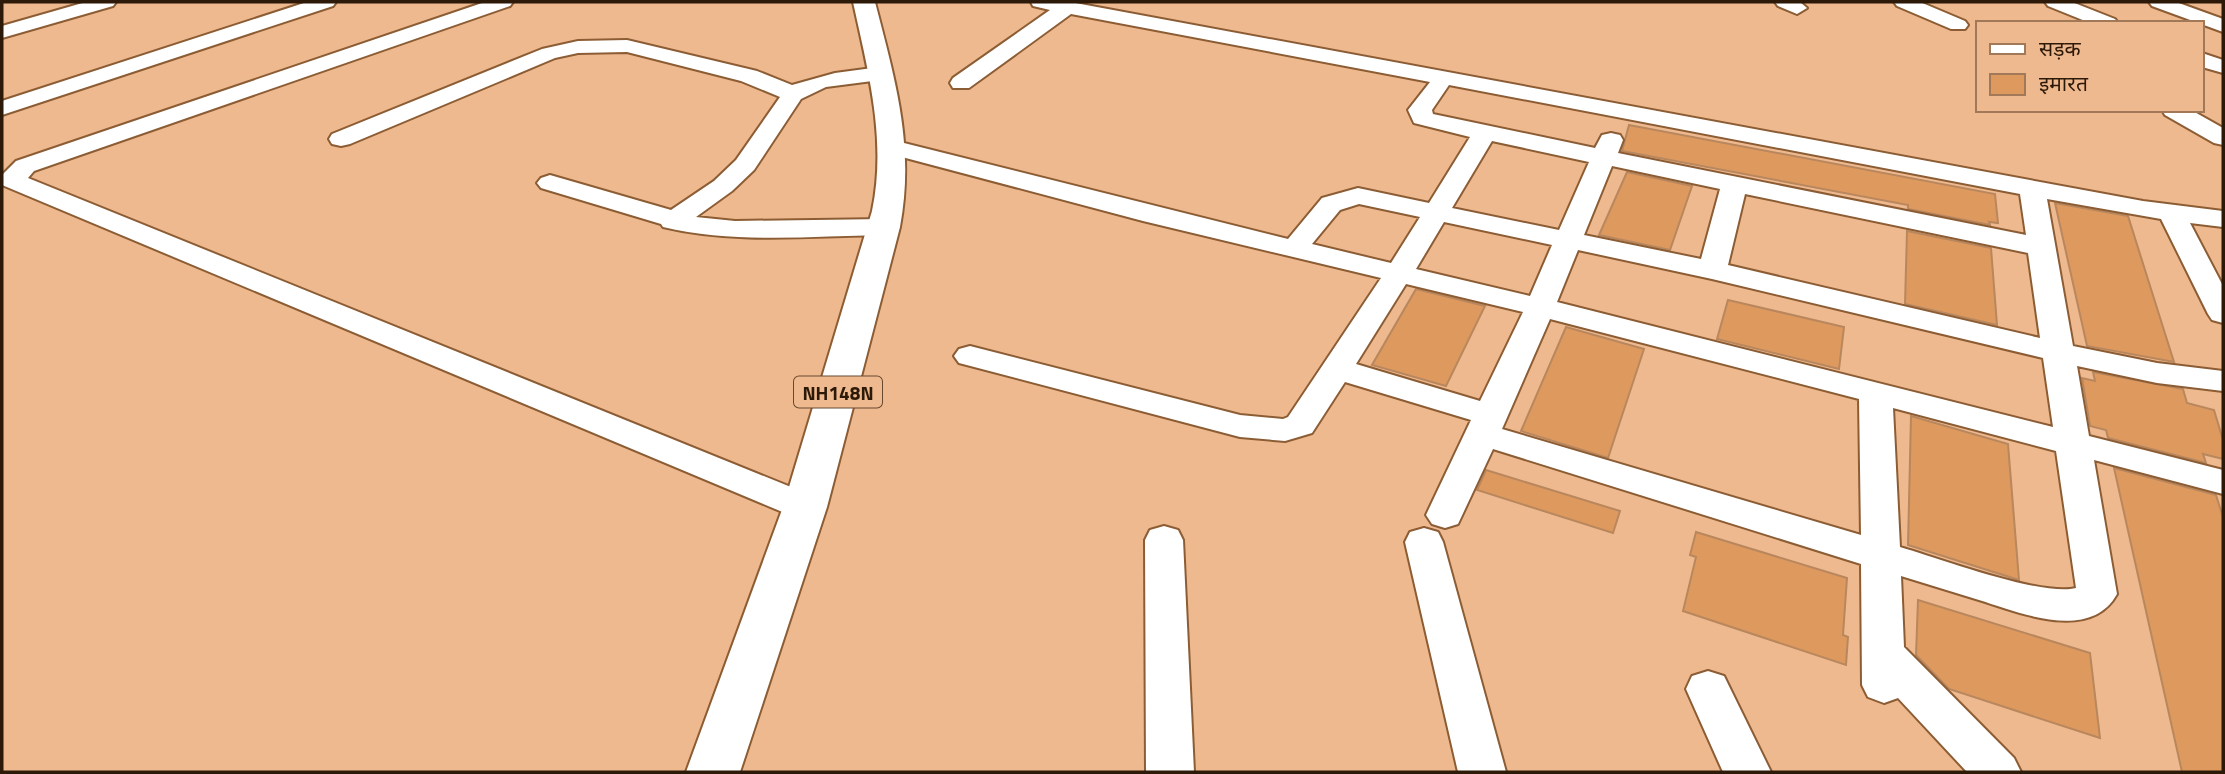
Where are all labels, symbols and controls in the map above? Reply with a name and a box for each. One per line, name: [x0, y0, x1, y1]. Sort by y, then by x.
legend: [1976, 21, 2204, 112]
text: सड़क: [2039, 32, 2081, 64]
text: इमारत: [2039, 67, 2089, 99]
road number: NH148N: [794, 376, 882, 408]

